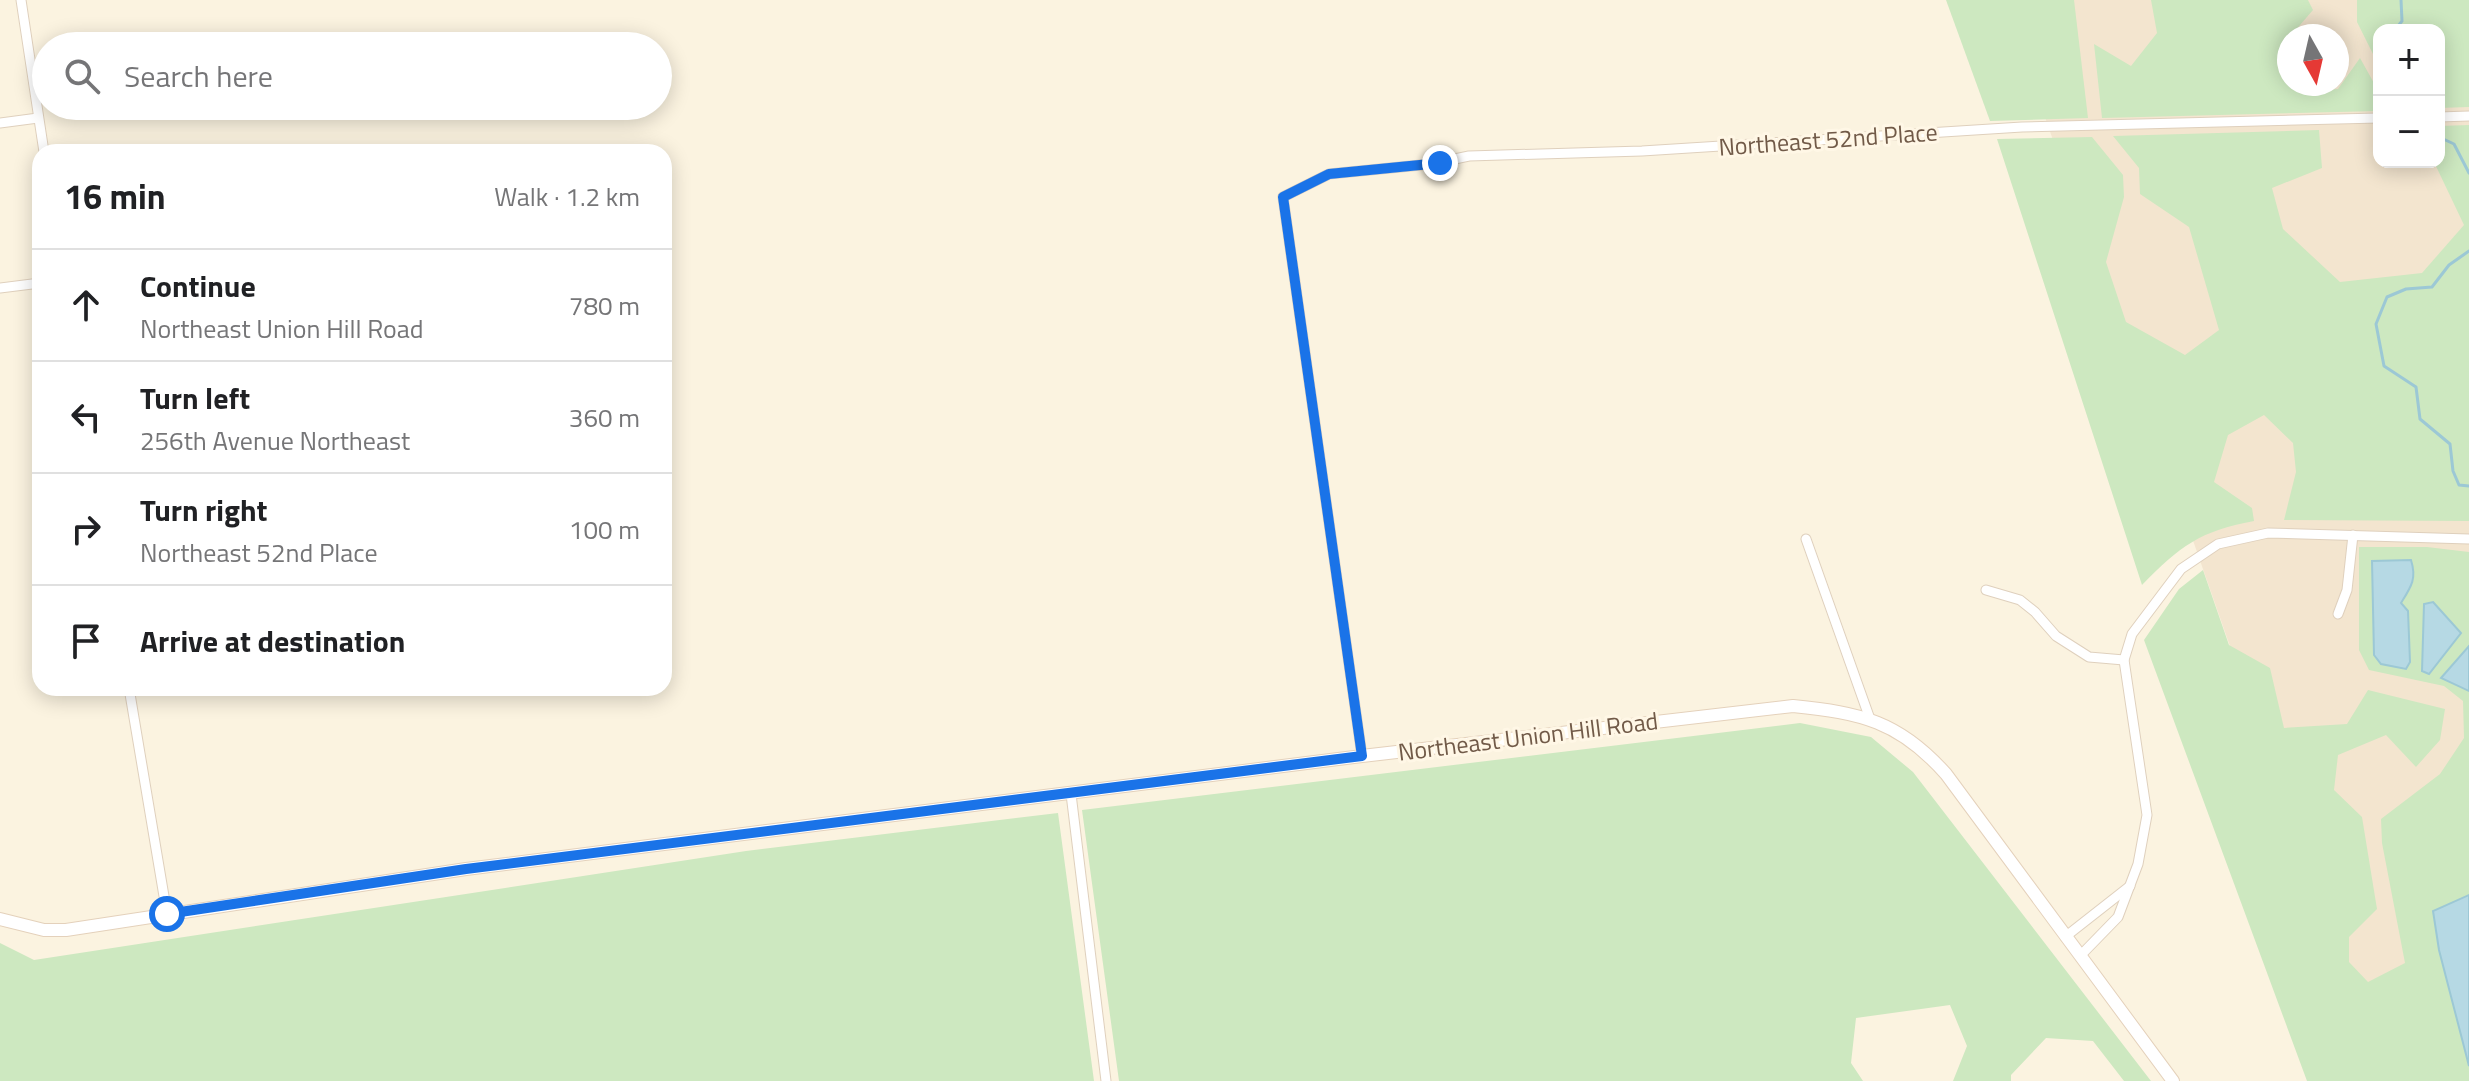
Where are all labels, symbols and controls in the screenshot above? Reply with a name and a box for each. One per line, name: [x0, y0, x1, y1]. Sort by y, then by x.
north arrow: [2277, 24, 2349, 96]
map controls: [2373, 24, 2445, 168]
button: +: [2373, 24, 2445, 96]
search box: [32, 32, 672, 120]
text: Search here: [124, 53, 273, 99]
icon: search: [60, 54, 104, 98]
button: −: [2373, 96, 2445, 168]
street label: Northeast 52nd Place: [1717, 113, 1939, 165]
route end: [1422, 145, 1458, 181]
text: 16 min: [64, 170, 166, 222]
text: Walk · 1.2 km: [494, 177, 640, 216]
text: Continue: [140, 263, 256, 309]
icon: ahead: [64, 283, 108, 327]
text: 780 m: [569, 286, 640, 325]
text: Northeast Union Hill Road: [140, 309, 423, 348]
text: Turn left: [140, 375, 250, 421]
icon: left: [64, 395, 108, 439]
text: 360 m: [569, 398, 640, 437]
text: 256th Avenue Northeast: [140, 421, 410, 460]
text: Turn right: [140, 487, 268, 533]
icon: right: [64, 507, 108, 551]
text: 100 m: [569, 510, 640, 549]
text: Northeast 52nd Place: [140, 533, 378, 572]
text: Arrive at destination: [140, 618, 405, 664]
icon: arrive: [64, 619, 108, 663]
street label: Northeast Union Hill Road: [1396, 702, 1660, 770]
route start: [149, 896, 185, 932]

